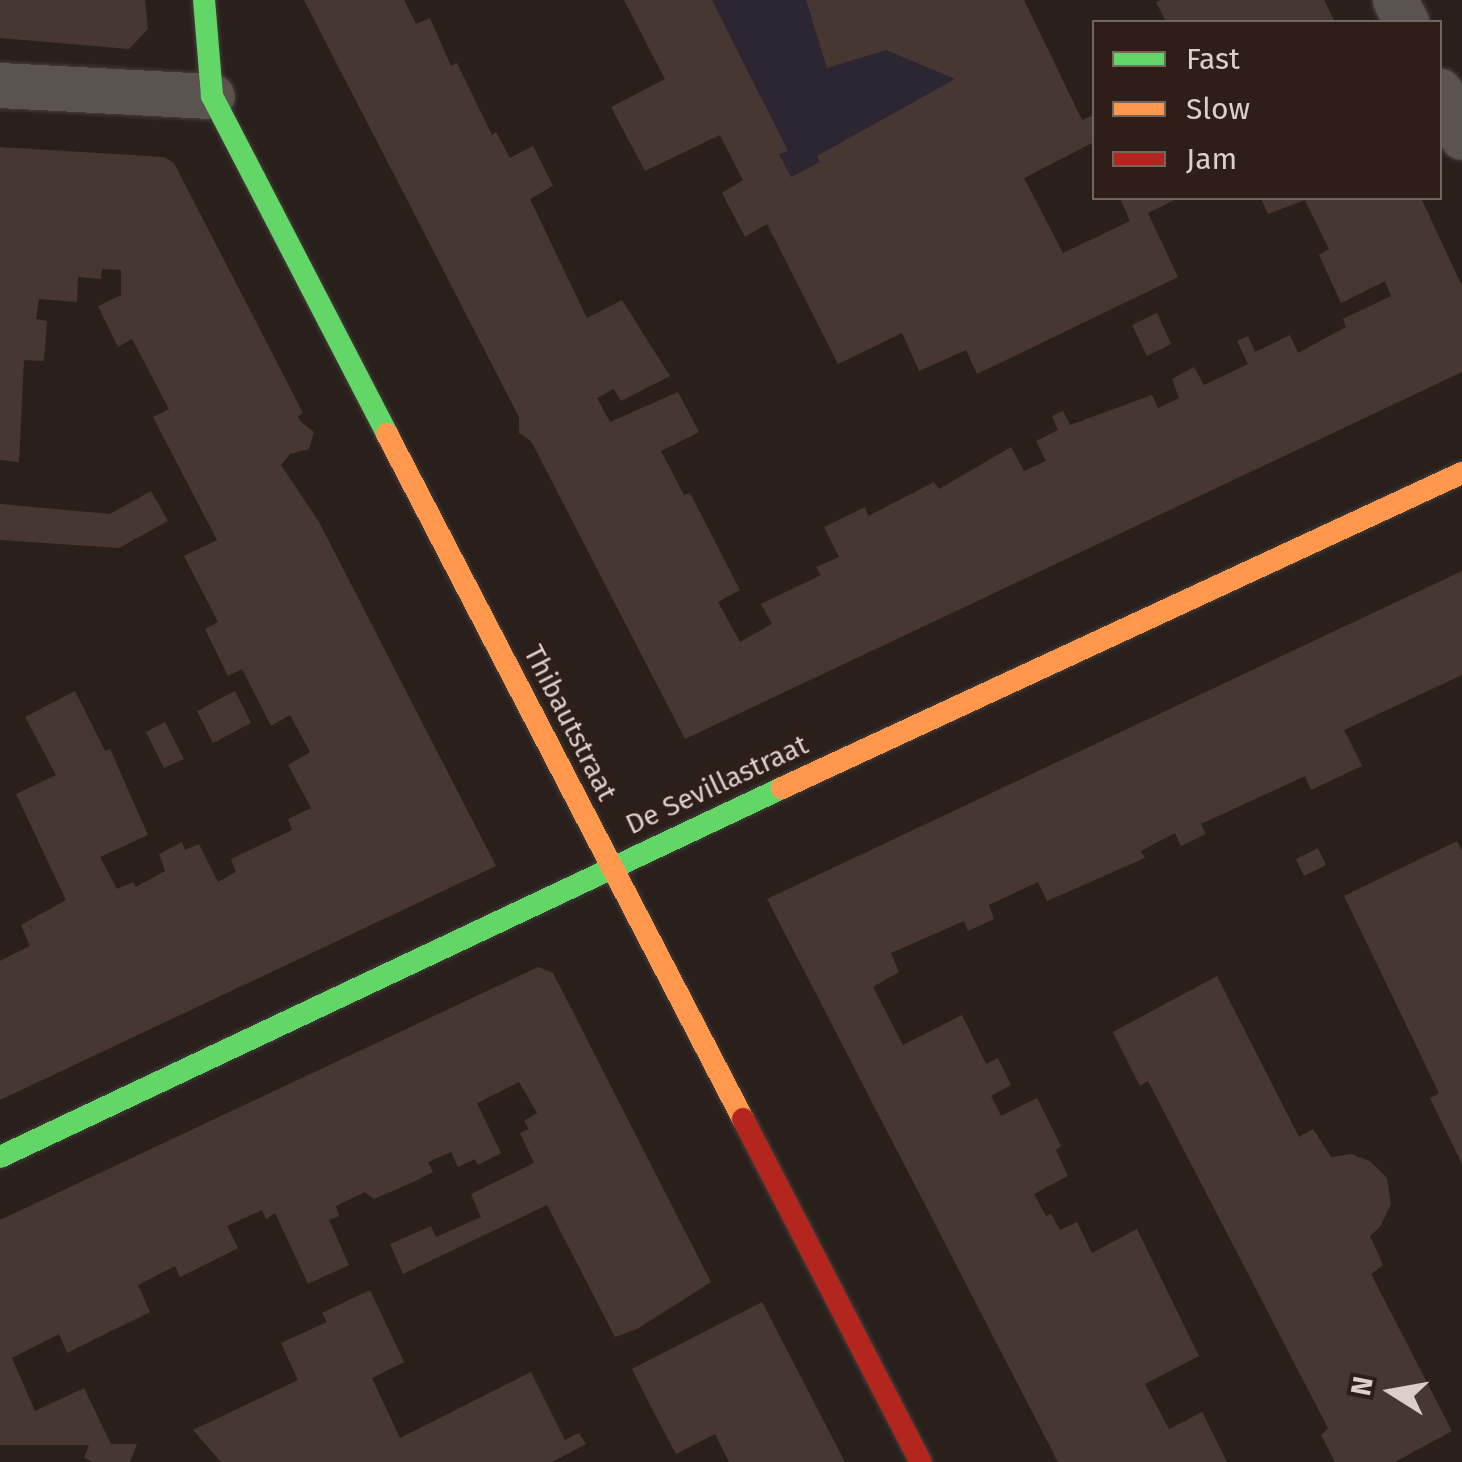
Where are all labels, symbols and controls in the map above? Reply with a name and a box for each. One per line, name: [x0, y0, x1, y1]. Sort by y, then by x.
legend: [1092, 20, 1442, 200]
text: Fast: [1186, 41, 1240, 77]
text: Slow: [1186, 91, 1250, 127]
text: Jam: [1186, 141, 1237, 177]
street label: Thibautstraat: [516, 640, 624, 806]
street label: De Sevillastraat: [620, 728, 814, 842]
north arrow: [1342, 1342, 1442, 1442]
text: N: [1344, 1374, 1380, 1398]

